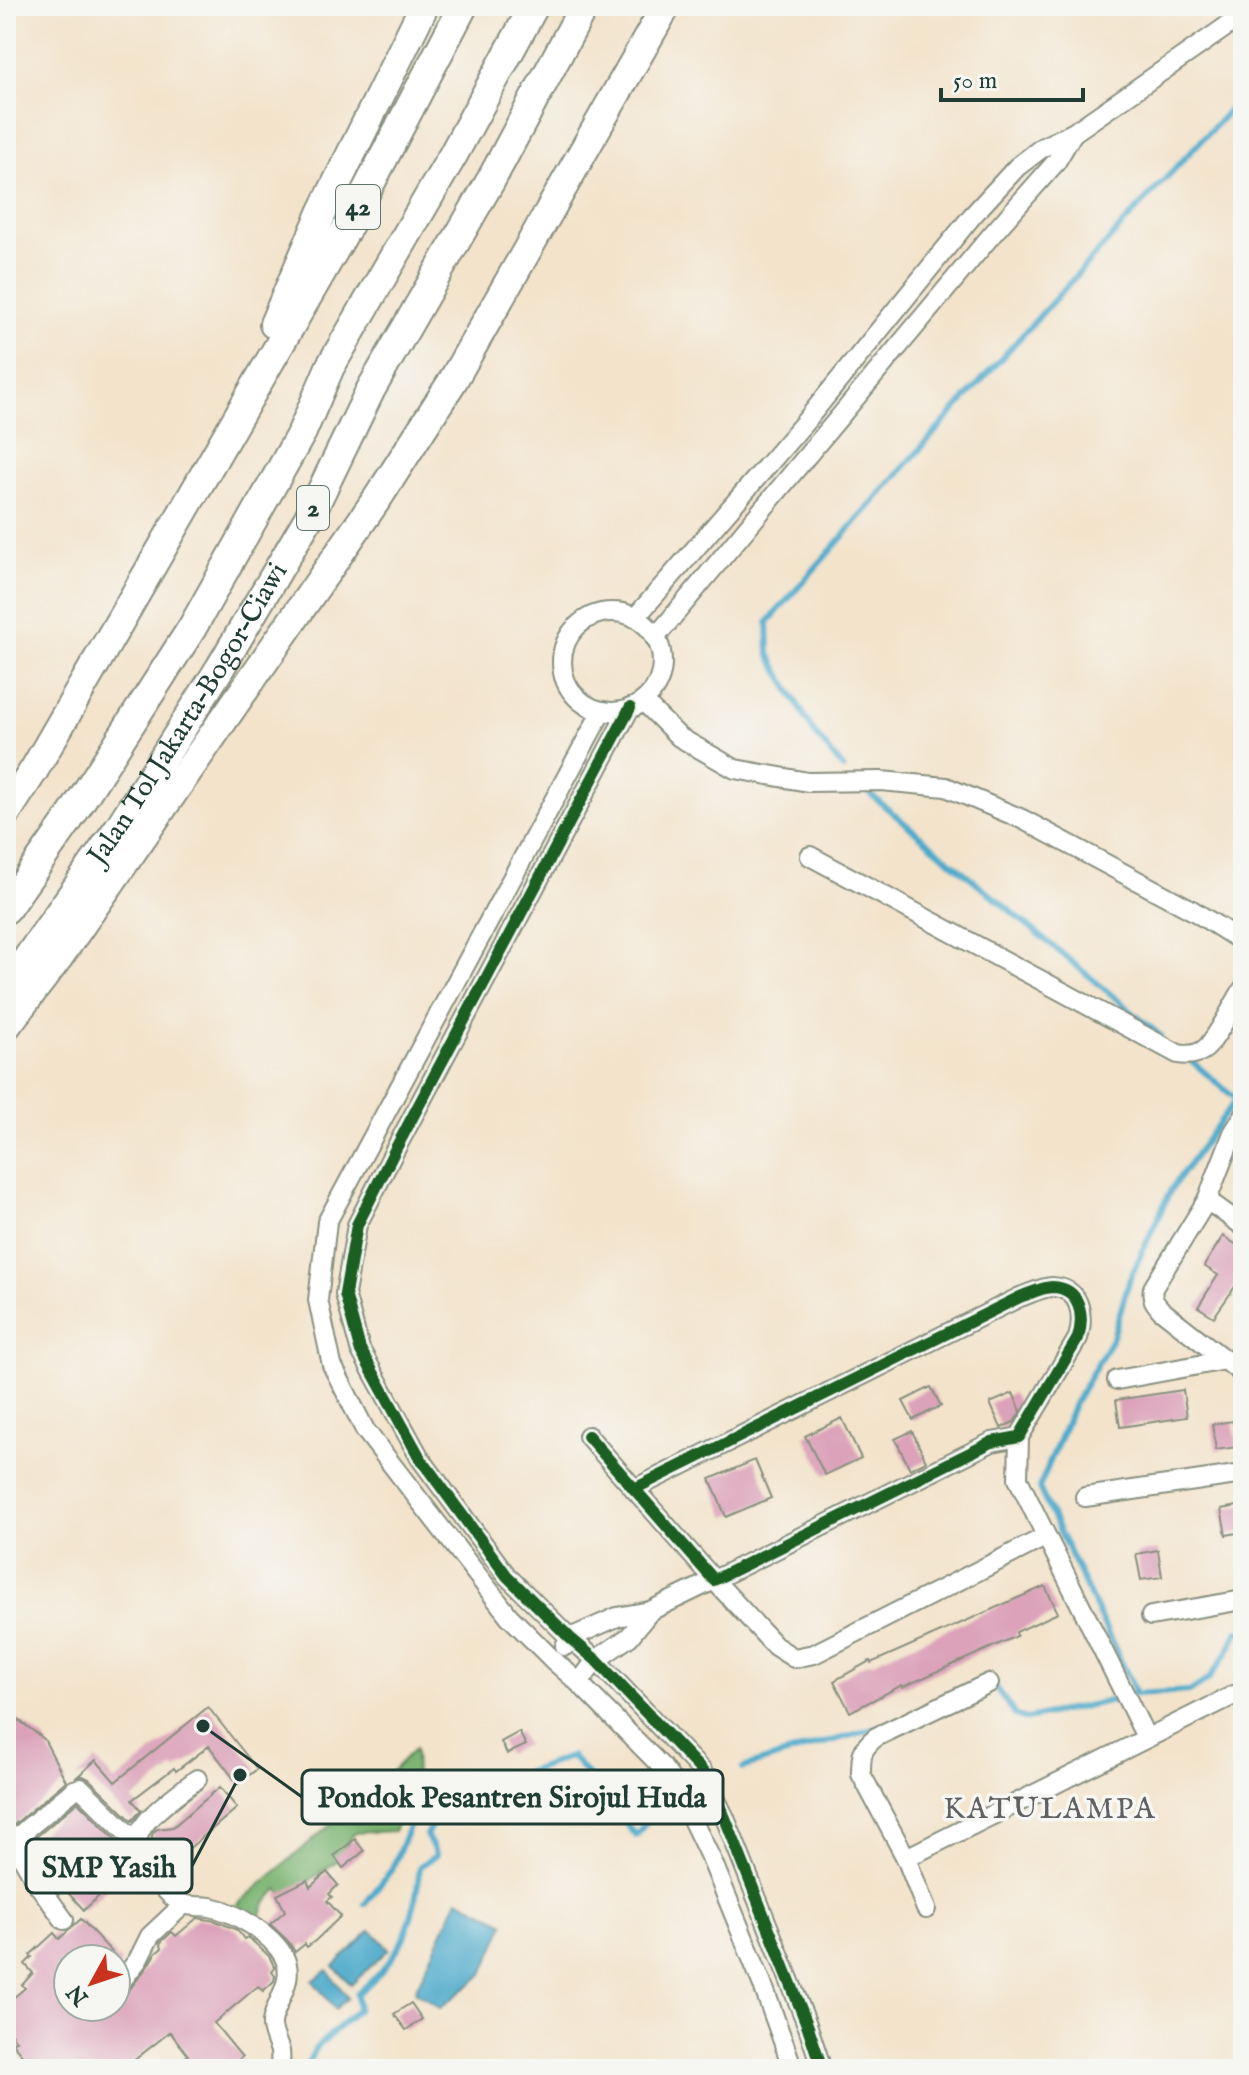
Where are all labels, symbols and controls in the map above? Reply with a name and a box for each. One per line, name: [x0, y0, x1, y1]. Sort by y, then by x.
scale bar: [941, 52, 1083, 102]
text: 50 m: [953, 66, 997, 97]
road number: 42: [336, 185, 380, 229]
road number: 2: [297, 486, 329, 530]
street label: Jalan Tol Jakarta–Bogor–Ciawi: [79, 557, 296, 874]
callout: Pondok Pesantren Sirojul Huda: [302, 1770, 723, 1824]
text: Pondok Pesantren Sirojul Huda: [318, 1780, 708, 1818]
district label: KATULAMPA: [943, 1791, 1157, 1829]
callout: SMP Yasih: [26, 1839, 192, 1893]
text: SMP Yasih: [42, 1850, 177, 1888]
north arrow: [52, 1943, 132, 2023]
text: N: [61, 1978, 96, 2012]

